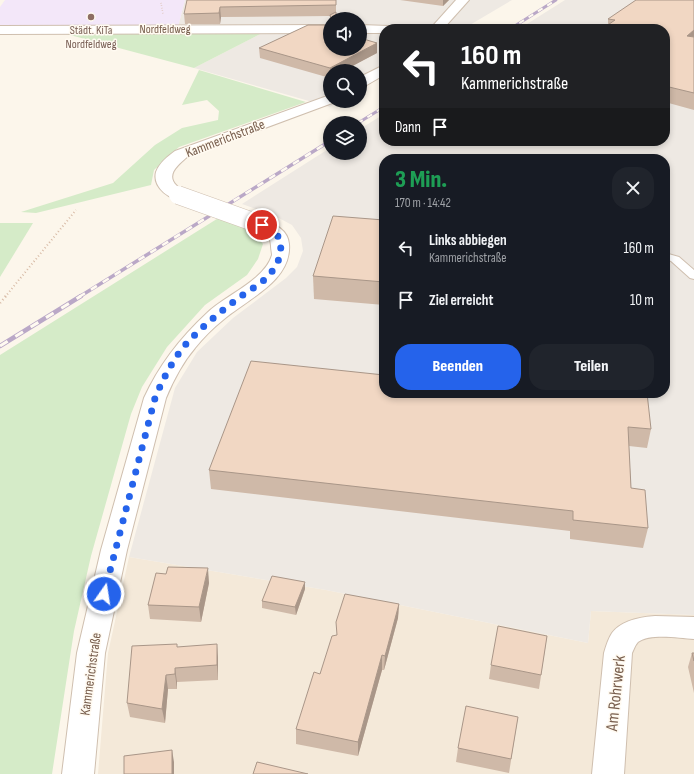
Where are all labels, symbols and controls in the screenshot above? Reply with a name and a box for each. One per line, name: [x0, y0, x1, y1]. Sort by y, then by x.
marker: Städt. KiTa Nordfeldweg: [86, 12, 96, 22]
map controls: [323, 12, 367, 160]
button: sound: [323, 12, 367, 56]
street label: Nordfeldweg: [140, 22, 191, 37]
place label: Städt. KiTa Nordfeldweg: [66, 23, 117, 52]
text: 160 m: [461, 39, 521, 72]
icon: left: [395, 40, 447, 92]
button: search: [323, 64, 367, 108]
text: Kammerichstraße: [461, 73, 568, 94]
street label: Kammerichstraße: [183, 116, 267, 161]
button: layers: [323, 116, 367, 160]
icon: arrive: [429, 116, 451, 138]
text: Dann: [395, 118, 421, 137]
text: 3 Min.: [395, 165, 447, 194]
button: close: [612, 167, 654, 209]
text: 170 m · 14:42: [395, 195, 451, 211]
pin: [245, 208, 279, 242]
icon: arrive: [251, 214, 273, 236]
text: Links abbiegen: [429, 231, 507, 250]
icon: left: [395, 237, 417, 259]
text: 160 m: [623, 239, 654, 258]
text: Kammerichstraße: [429, 250, 507, 266]
icon: arrive: [395, 289, 417, 311]
text: Ziel erreicht: [429, 291, 493, 310]
text: 10 m: [630, 291, 654, 310]
button: Beenden: [395, 344, 521, 390]
button: Teilen: [529, 344, 654, 390]
position arrow: [83, 573, 125, 615]
street label: Kammerichstraße: [76, 632, 105, 717]
street label: Am Rohrwerk: [602, 654, 630, 733]

